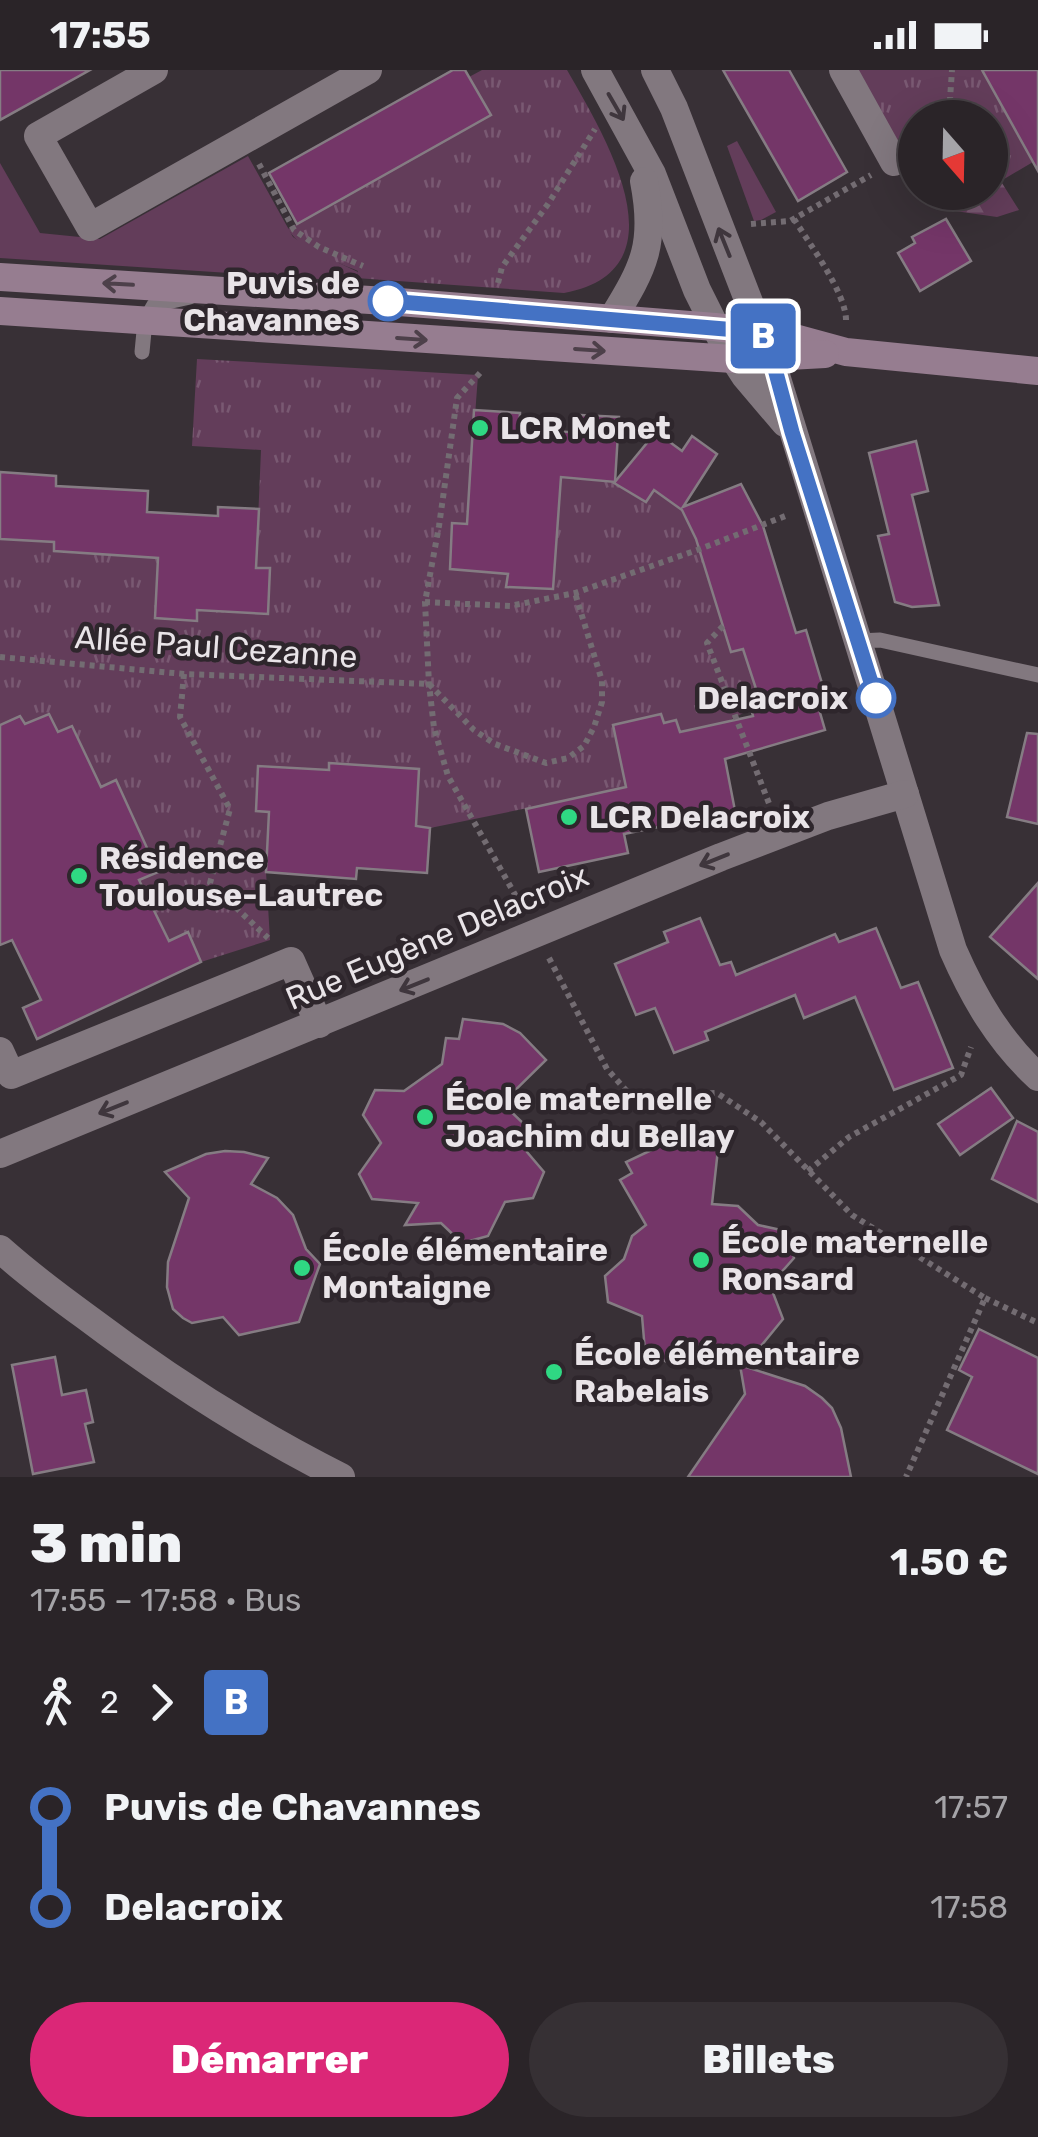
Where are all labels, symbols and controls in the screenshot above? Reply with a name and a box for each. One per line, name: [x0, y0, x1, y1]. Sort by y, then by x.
text: 17:55: [50, 12, 151, 58]
one-way arrow: [606, 93, 626, 121]
north arrow: [898, 100, 1008, 210]
map controls: [898, 100, 1008, 210]
one-way arrow: [714, 227, 732, 257]
place label: Puvis de Chavannes: [183, 264, 360, 339]
one-way arrow: [102, 274, 134, 293]
marker: Puvis de Chavannes: [369, 282, 407, 320]
line badge: B: [730, 304, 796, 368]
text: B: [751, 315, 775, 357]
one-way arrow: [395, 329, 427, 348]
one-way arrow: [573, 341, 606, 360]
place label: LCR Monet: [500, 409, 671, 447]
marker: LCR Monet: [469, 417, 491, 439]
street label: Allée Paul Cezanne: [73, 618, 359, 676]
place label: Delacroix: [697, 679, 848, 717]
marker: Delacroix: [857, 679, 895, 717]
place label: LCR Delacroix: [589, 798, 810, 836]
marker: LCR Delacroix: [558, 806, 580, 828]
place label: Résidence Toulouse-Lautrec: [99, 839, 383, 914]
one-way arrow: [699, 852, 730, 870]
street label: Rue Eugène Delacroix: [280, 856, 594, 1018]
marker: Résidence Toulouse-Lautrec: [68, 865, 90, 887]
one-way arrow: [399, 977, 430, 995]
place label: École maternelle Joachim du Bellay: [445, 1080, 735, 1155]
one-way arrow: [98, 1101, 129, 1119]
marker: École maternelle Joachim du Bellay: [414, 1106, 436, 1128]
place label: École maternelle Ronsard: [721, 1223, 988, 1298]
place label: École élémentaire Montaigne: [322, 1231, 608, 1306]
marker: École maternelle Ronsard: [690, 1249, 712, 1271]
marker: École élémentaire Montaigne: [291, 1257, 313, 1279]
place label: École élémentaire Rabelais: [574, 1335, 860, 1410]
marker: École élémentaire Rabelais: [543, 1361, 565, 1383]
text: 3 min: [30, 1511, 183, 1576]
text: 1.50 €: [890, 1539, 1008, 1585]
text: 17:55 – 17:58 · Bus: [30, 1581, 301, 1619]
icon: walk: [30, 1675, 85, 1730]
icon: forward: [134, 1675, 189, 1730]
text: B: [224, 1681, 248, 1723]
text: 2: [100, 1683, 119, 1721]
text: Puvis de Chavannes: [104, 1784, 481, 1830]
text: 17:57: [934, 1788, 1008, 1826]
text: Delacroix: [104, 1884, 283, 1930]
text: 17:58: [930, 1888, 1008, 1926]
button: Démarrer: [30, 2002, 509, 2117]
button: Billets: [529, 2002, 1008, 2117]

